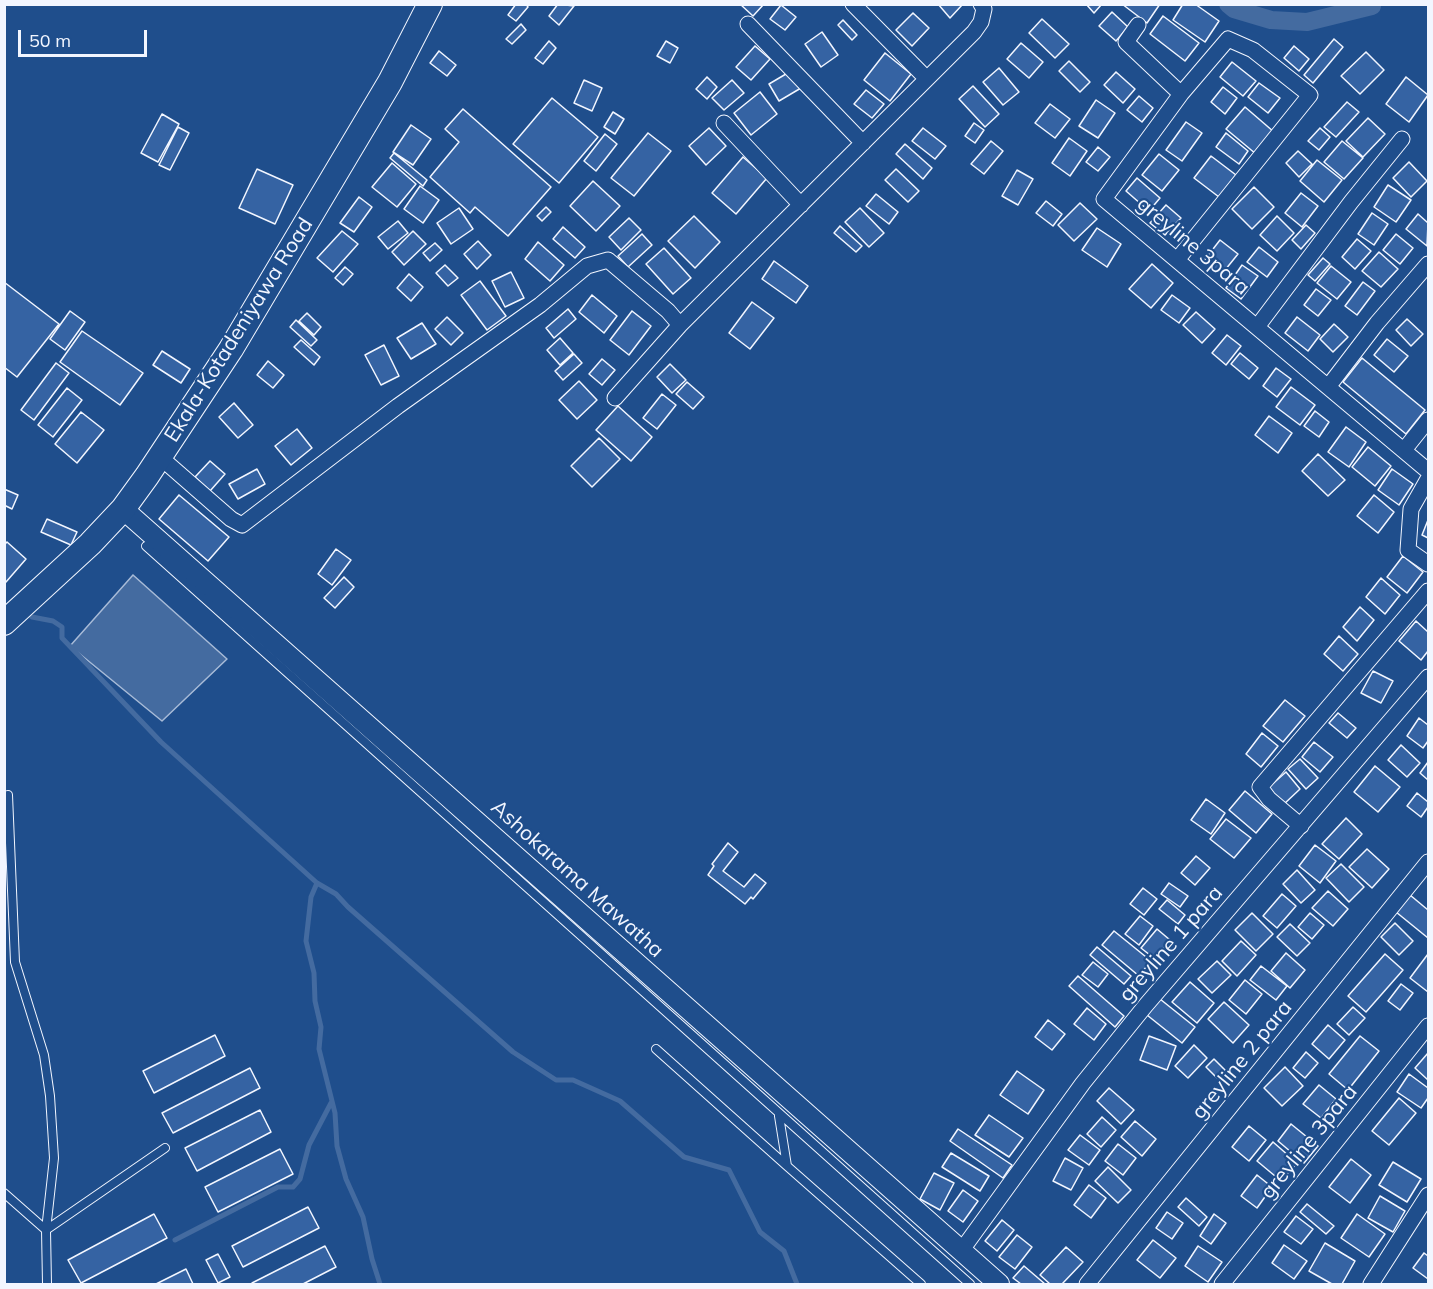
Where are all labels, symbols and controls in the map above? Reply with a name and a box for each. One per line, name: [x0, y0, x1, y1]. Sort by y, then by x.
scale bar: [21, 18, 150, 56]
text: 50 m: [29, 29, 71, 52]
street label: greyline 3para: [1131, 191, 1255, 301]
street label: Ekala-Kotadeniyawa Road: [160, 213, 318, 447]
street label: Ashokarama Mawatha: [486, 795, 668, 963]
street label: greyline 1 para: [1114, 881, 1228, 1007]
street label: greyline 2 para: [1187, 996, 1297, 1124]
street label: greyline 3para: [1255, 1080, 1363, 1204]

